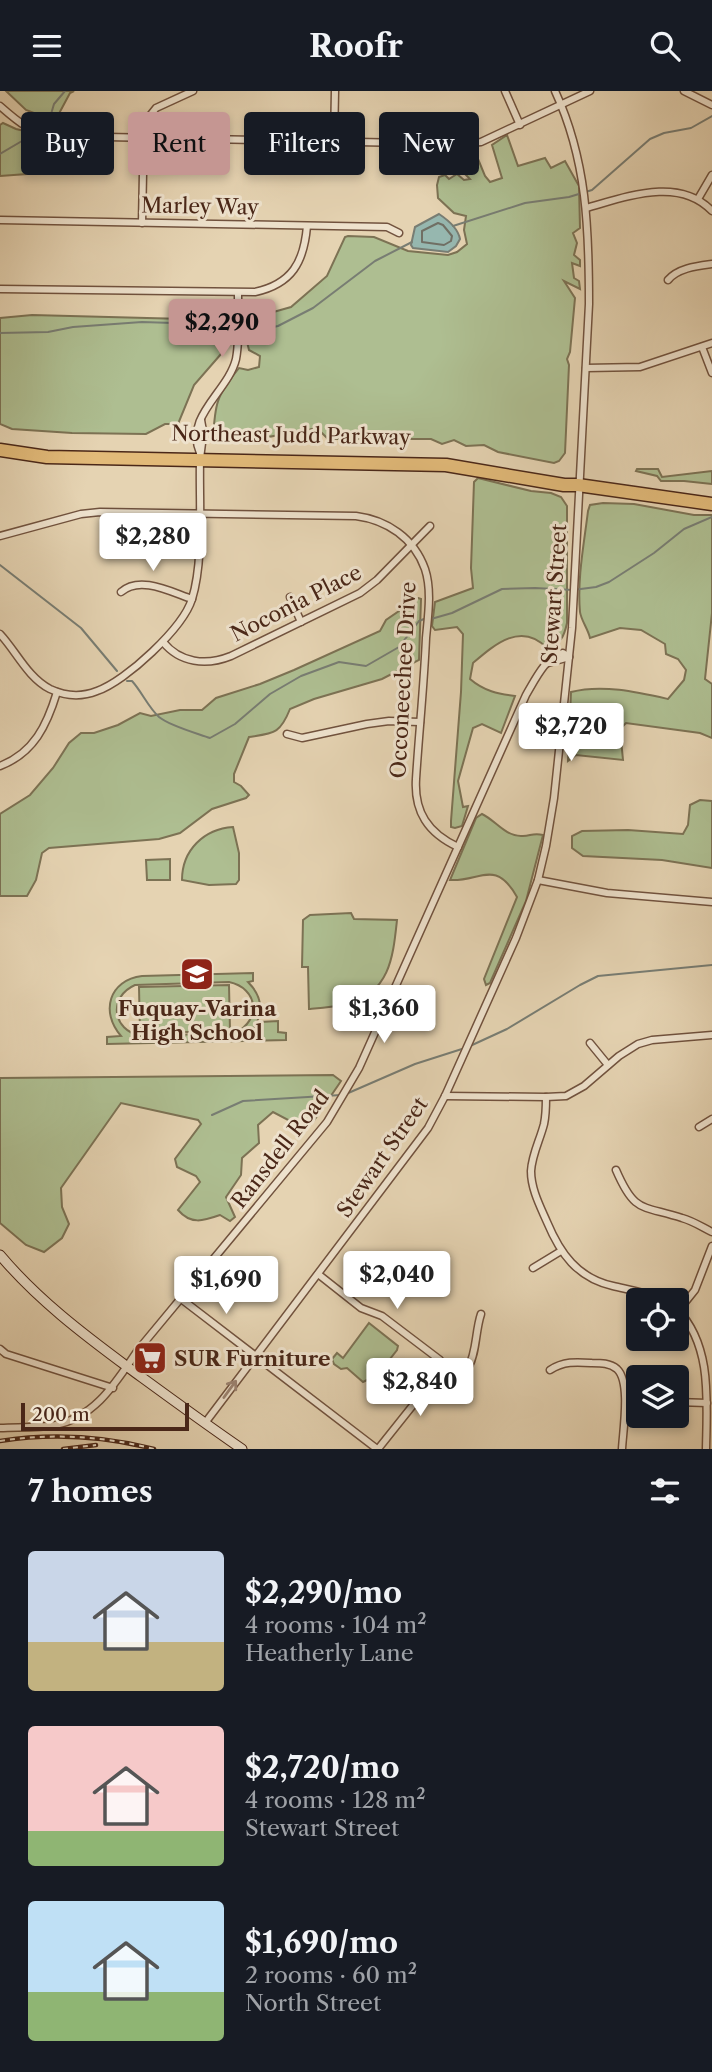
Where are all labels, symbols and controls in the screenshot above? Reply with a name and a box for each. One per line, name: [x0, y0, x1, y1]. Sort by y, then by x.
text: Roofr: [309, 26, 403, 65]
icon: menu: [28, 27, 66, 65]
icon: search: [646, 27, 684, 65]
chip: Buy: [21, 112, 114, 175]
chip: Rent: [128, 112, 230, 175]
chip: Filters: [244, 112, 365, 175]
chip: New: [379, 112, 479, 175]
street label: Marley Way: [141, 192, 259, 220]
pin: $2,290: [165, 299, 279, 359]
text: $2,290: [185, 308, 259, 336]
street label: Northeast Judd Parkway: [171, 420, 411, 450]
pin: $2,280: [96, 513, 210, 573]
text: $2,280: [115, 522, 191, 550]
street label: Stewart Street: [537, 522, 571, 665]
street label: Noconia Place: [226, 559, 366, 647]
street label: Occoneechee Drive: [385, 581, 421, 779]
pin: $2,720: [514, 703, 628, 763]
text: $2,720: [535, 712, 607, 740]
school or university icon: Fuquay-Varina High School: [178, 955, 216, 993]
pin: $1,360: [327, 985, 441, 1045]
text: $1,360: [349, 994, 419, 1022]
place label: Fuquay-Varina High School: [118, 996, 277, 1045]
street label: Ransdell Road: [226, 1085, 334, 1213]
street label: Stewart Street: [331, 1092, 433, 1222]
pin: $2,040: [340, 1251, 454, 1311]
pin: $1,690: [169, 1257, 283, 1316]
text: $2,040: [359, 1260, 435, 1288]
text: $1,690: [190, 1265, 262, 1293]
map controls: [626, 1288, 689, 1428]
button: locate: [626, 1288, 689, 1351]
supermarket icon: SUR Furniture: [131, 1339, 169, 1377]
place label: SUR Furniture: [174, 1346, 331, 1371]
pin: $2,840: [363, 1359, 477, 1418]
button: layers: [626, 1365, 689, 1428]
text: $2,840: [382, 1367, 458, 1395]
one-way arrow: [223, 1380, 238, 1399]
scale bar: [21, 1400, 189, 1432]
text: 200 m: [32, 1403, 90, 1426]
icon: filters: [646, 1472, 684, 1510]
text: 7 homes: [28, 1473, 153, 1510]
text: $2,290/mo: [245, 1574, 402, 1611]
icon: home: [84, 1579, 168, 1663]
text: 4 rooms · 104 m²: [245, 1611, 427, 1639]
text: Heatherly Lane: [245, 1639, 414, 1667]
text: $2,720/mo: [245, 1749, 400, 1786]
icon: home: [84, 1754, 168, 1838]
text: 4 rooms · 128 m²: [245, 1786, 426, 1814]
text: Stewart Street: [245, 1814, 399, 1842]
text: $1,690/mo: [245, 1924, 398, 1961]
icon: home: [84, 1929, 168, 2013]
text: 2 rooms · 60 m²: [245, 1961, 417, 1989]
text: North Street: [245, 1989, 381, 2017]

